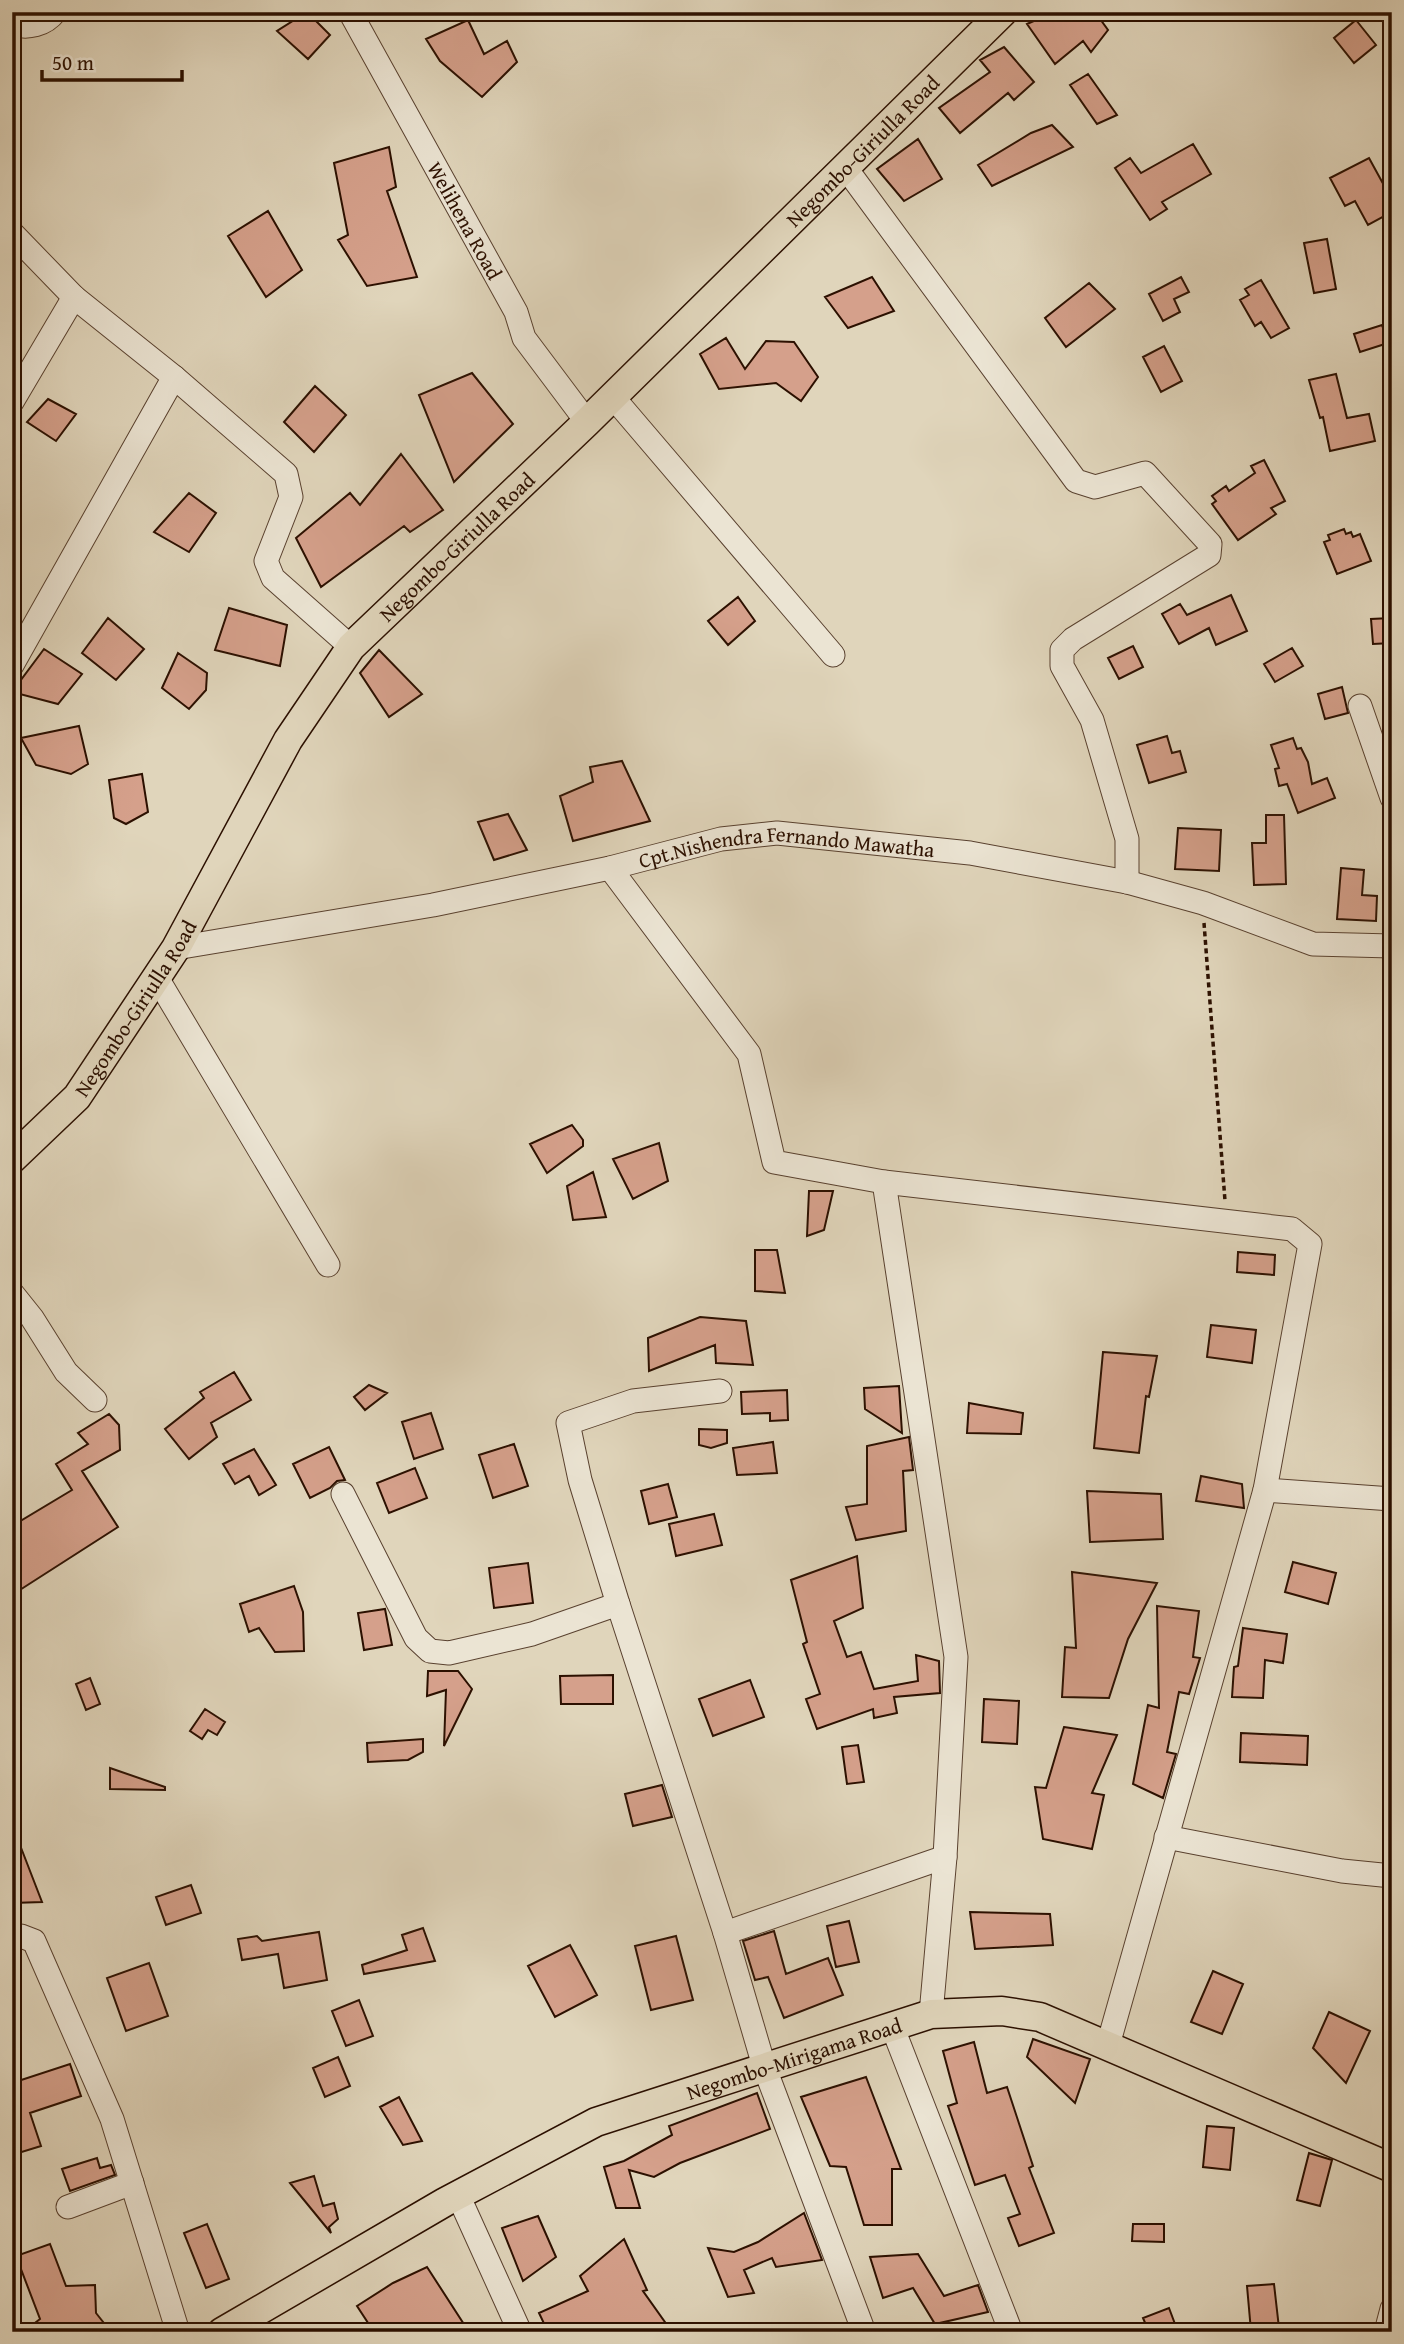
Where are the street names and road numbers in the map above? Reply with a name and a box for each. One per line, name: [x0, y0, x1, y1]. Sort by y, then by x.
street label: Negombo-Giriulla Road: [778, 67, 947, 234]
street label: Welihena Road: [420, 156, 511, 286]
street label: Negombo-Giriulla Road: [371, 464, 542, 629]
street label: Cpt.Nishendra Fernando Mawatha: [635, 817, 936, 875]
street label: Negombo-Giriulla Road: [66, 914, 204, 1103]
street label: Negombo-Mirigama Road: [682, 2009, 906, 2107]

